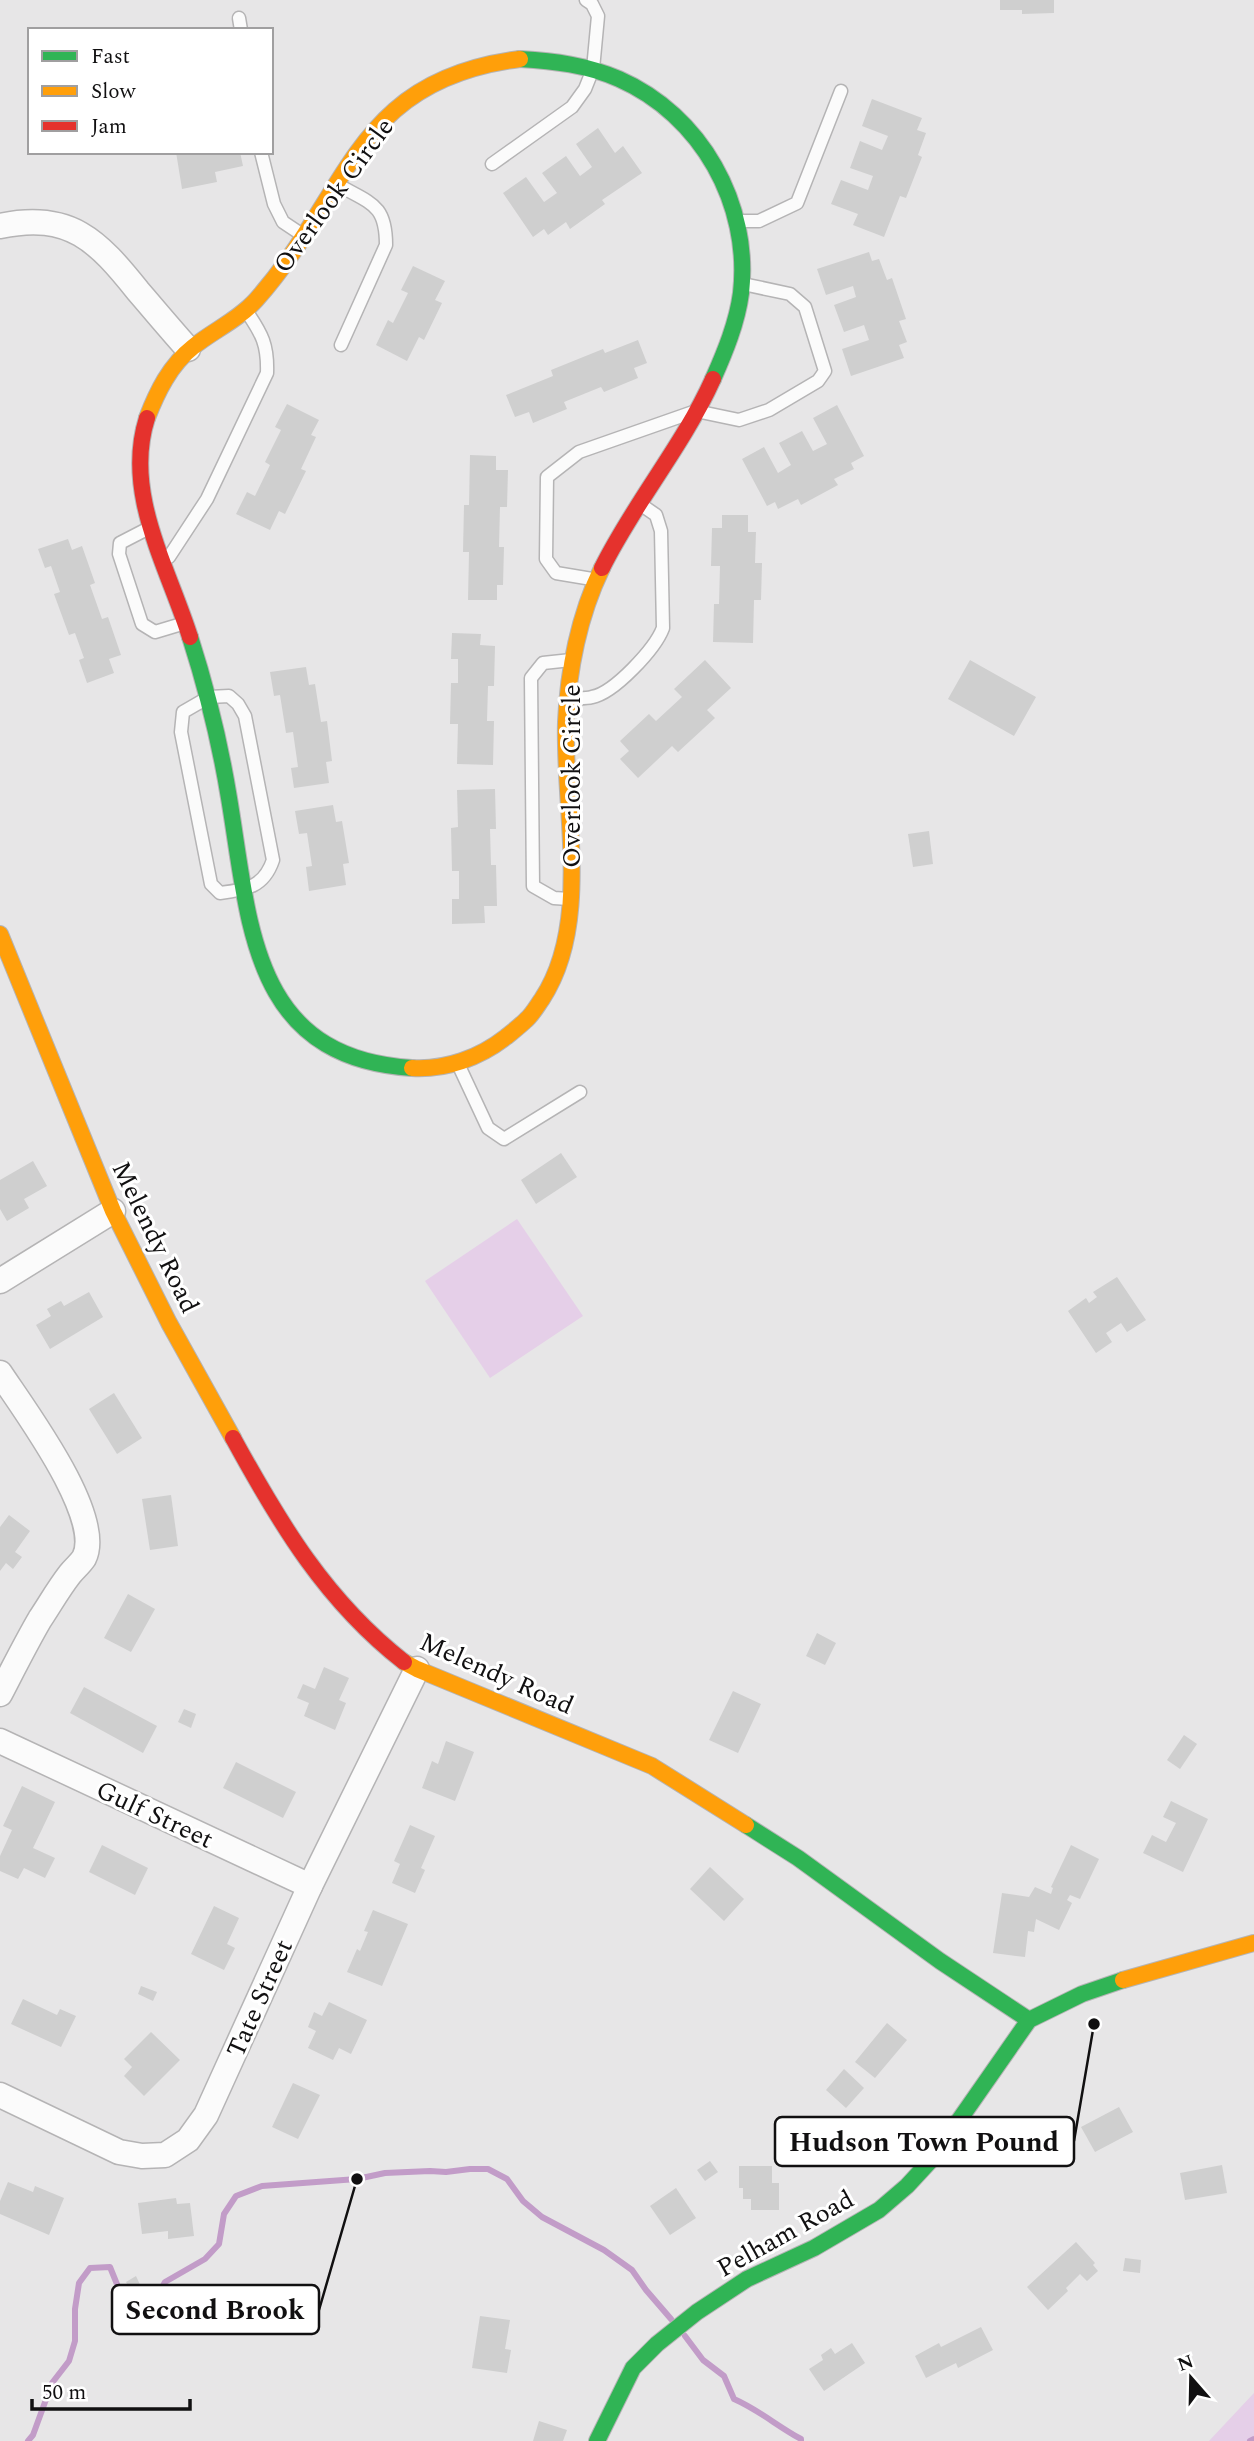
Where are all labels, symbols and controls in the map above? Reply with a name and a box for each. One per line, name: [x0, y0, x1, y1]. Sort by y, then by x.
legend: [28, 28, 273, 154]
text: Fast: [91, 41, 130, 73]
text: Slow: [91, 76, 137, 108]
street label: Overlook Circle: [264, 109, 404, 282]
text: Jam: [91, 111, 127, 143]
street label: Overlook Circle: [552, 684, 592, 868]
street label: Melendy Road: [101, 1155, 209, 1320]
street label: Melendy Road: [413, 1622, 580, 1726]
street label: Gulf Street: [89, 1770, 220, 1860]
street label: Tate Street: [216, 1933, 304, 2064]
callout: Hudson Town Pound: [775, 2117, 1074, 2166]
text: Hudson Town Pound: [789, 2121, 1059, 2164]
street label: Pelham Road: [710, 2180, 861, 2288]
callout: Second Brook: [112, 2285, 319, 2334]
text: Second Brook: [125, 2289, 305, 2332]
north arrow: [1156, 2343, 1226, 2413]
text: N: [1173, 2347, 1198, 2380]
scale bar: [32, 2368, 189, 2412]
text: 50 m: [42, 2377, 86, 2409]

